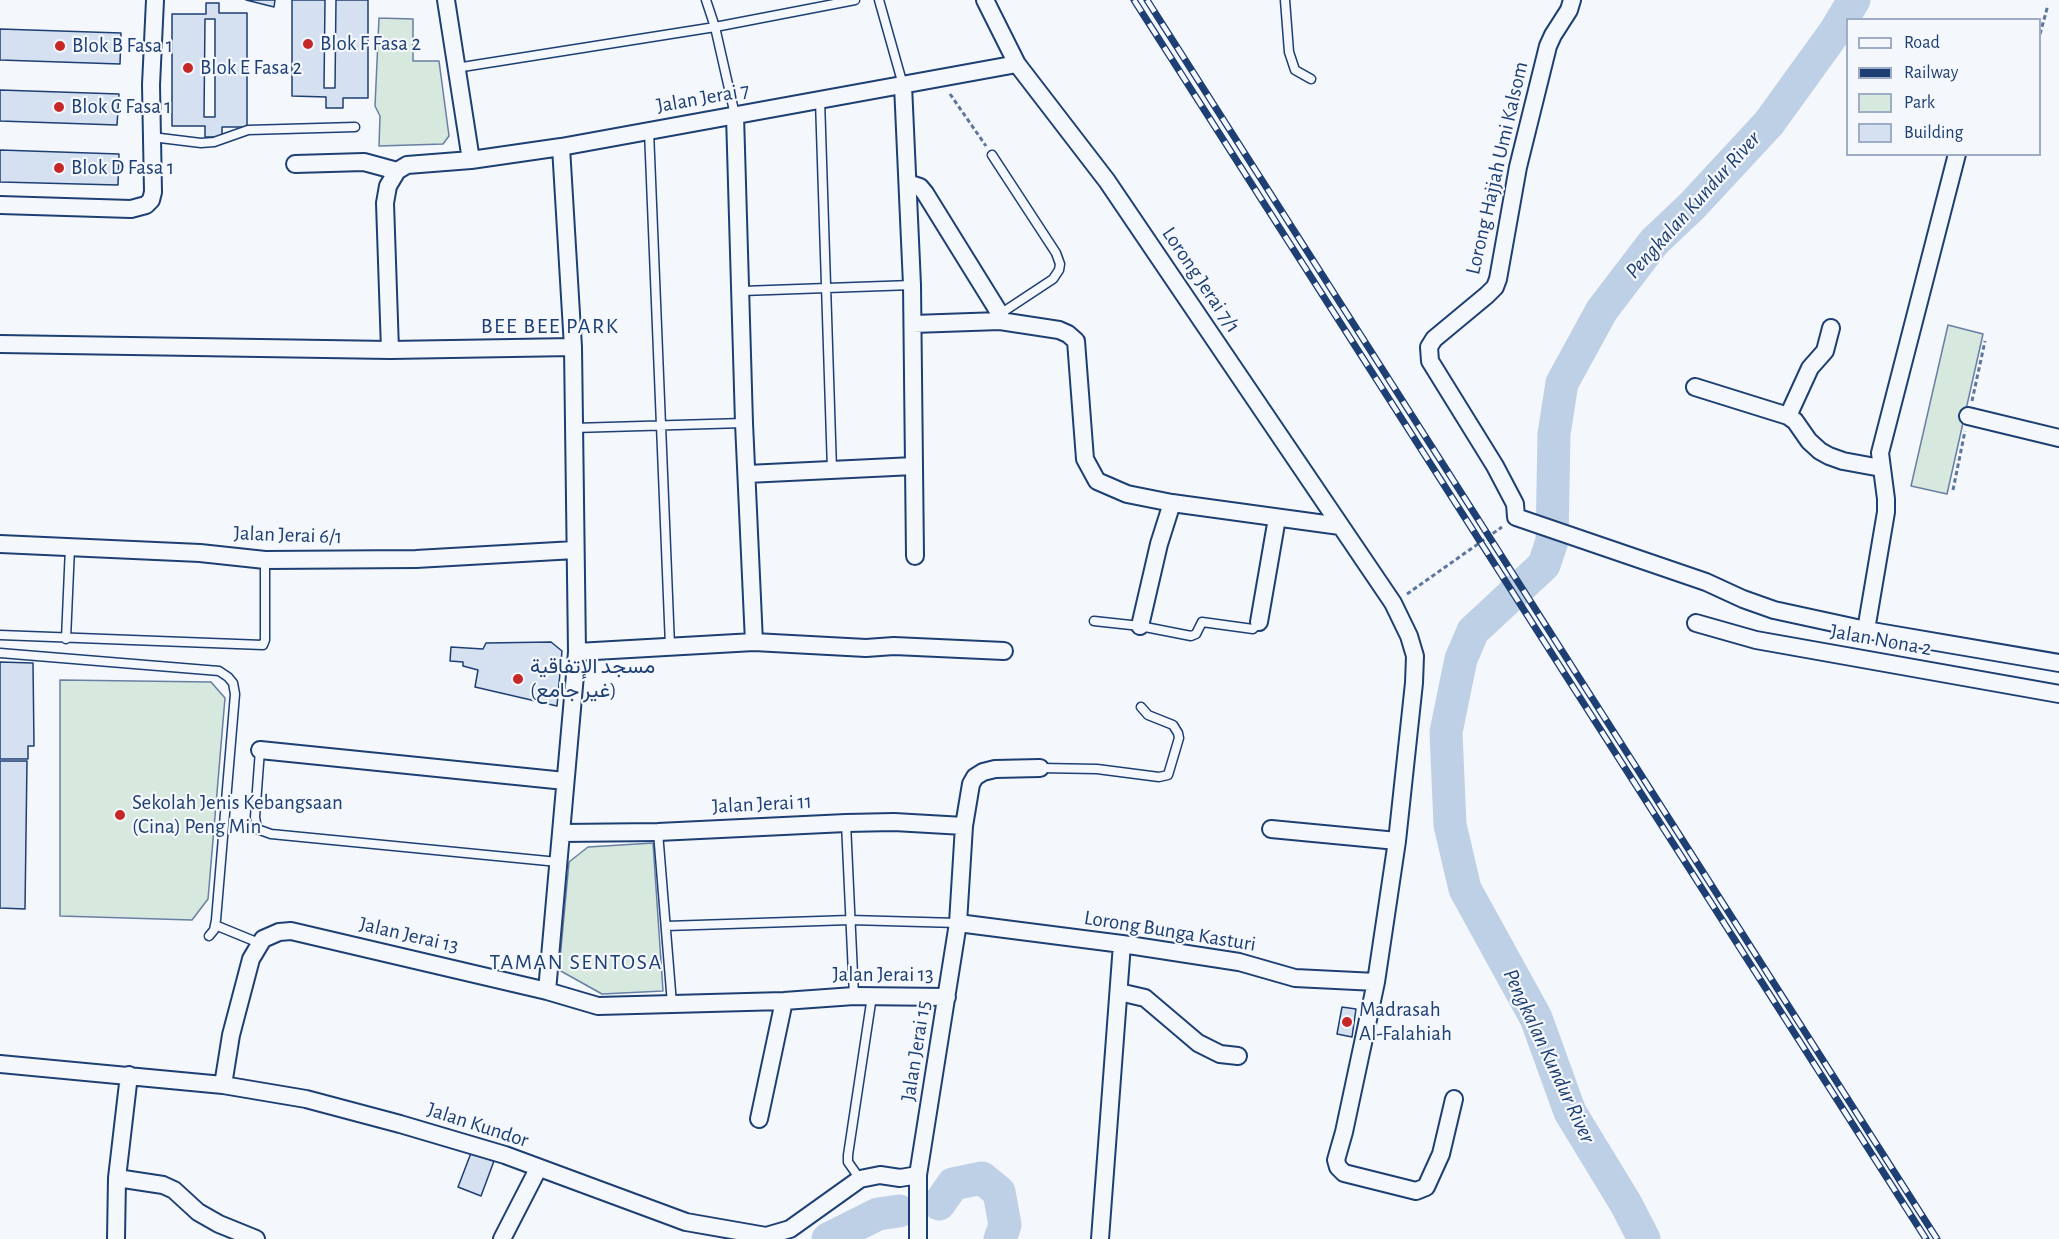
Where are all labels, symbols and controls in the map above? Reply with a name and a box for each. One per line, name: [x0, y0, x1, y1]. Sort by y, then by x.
legend: [1846, 18, 2041, 156]
place label: Blok F Fasa 2: [320, 31, 421, 57]
place label: Blok B Fasa 1: [72, 33, 173, 59]
text: Road: [1904, 34, 1940, 52]
marker: Blok F Fasa 2: [301, 37, 315, 51]
marker: Blok B Fasa 1: [53, 39, 67, 53]
place label: Blok E Fasa 2: [200, 55, 302, 81]
street label: Lorong Hajjah Umi Kalsom: [1460, 59, 1534, 277]
marker: Blok E Fasa 2: [181, 61, 195, 75]
text: Railway: [1904, 64, 1958, 82]
street label: Jalan Jerai 7: [654, 77, 752, 119]
place label: Blok C Fasa 1: [71, 94, 172, 120]
text: Park: [1904, 94, 1935, 112]
marker: Blok C Fasa 1: [52, 100, 66, 114]
text: Building: [1904, 124, 1963, 142]
water label: Pengkalan Kundur River: [1620, 126, 1766, 284]
place label: Blok D Fasa 1: [71, 155, 174, 181]
marker: Blok D Fasa 1: [52, 161, 66, 175]
street label: Lorong Jerai 7/1: [1156, 222, 1246, 338]
district label: BEE BEE PARK: [481, 313, 619, 339]
street label: Jalan Jerai 6/1: [233, 521, 343, 549]
street label: Jalan Nona 2: [1828, 619, 1934, 661]
place label: مسجد الإتفاقية (غير جامع): [530, 654, 655, 704]
marker: مسجد الإتفاقية (غير جامع): [511, 672, 525, 686]
street label: Jalan Jerai 11: [712, 789, 812, 819]
place label: Sekolah Jenis Kebangsaan (Cina) Peng Min: [132, 790, 343, 840]
marker: Sekolah Jenis Kebangsaan (Cina) Peng Min: [113, 808, 127, 822]
street label: Lorong Bunga Kasturi: [1082, 905, 1258, 957]
street label: Jalan Jerai 13: [357, 911, 461, 959]
district label: TAMAN SENTOSA: [489, 949, 663, 975]
street label: Jalan Jerai 13: [832, 962, 934, 988]
water label: Pengkalan Kundur River: [1497, 965, 1601, 1147]
place label: Madrasah Al-Falahiah: [1359, 997, 1452, 1047]
street label: Jalan Jerai 15: [896, 999, 936, 1103]
marker: Madrasah Al-Falahiah: [1340, 1015, 1354, 1029]
street label: Jalan Kundor: [424, 1097, 532, 1153]

